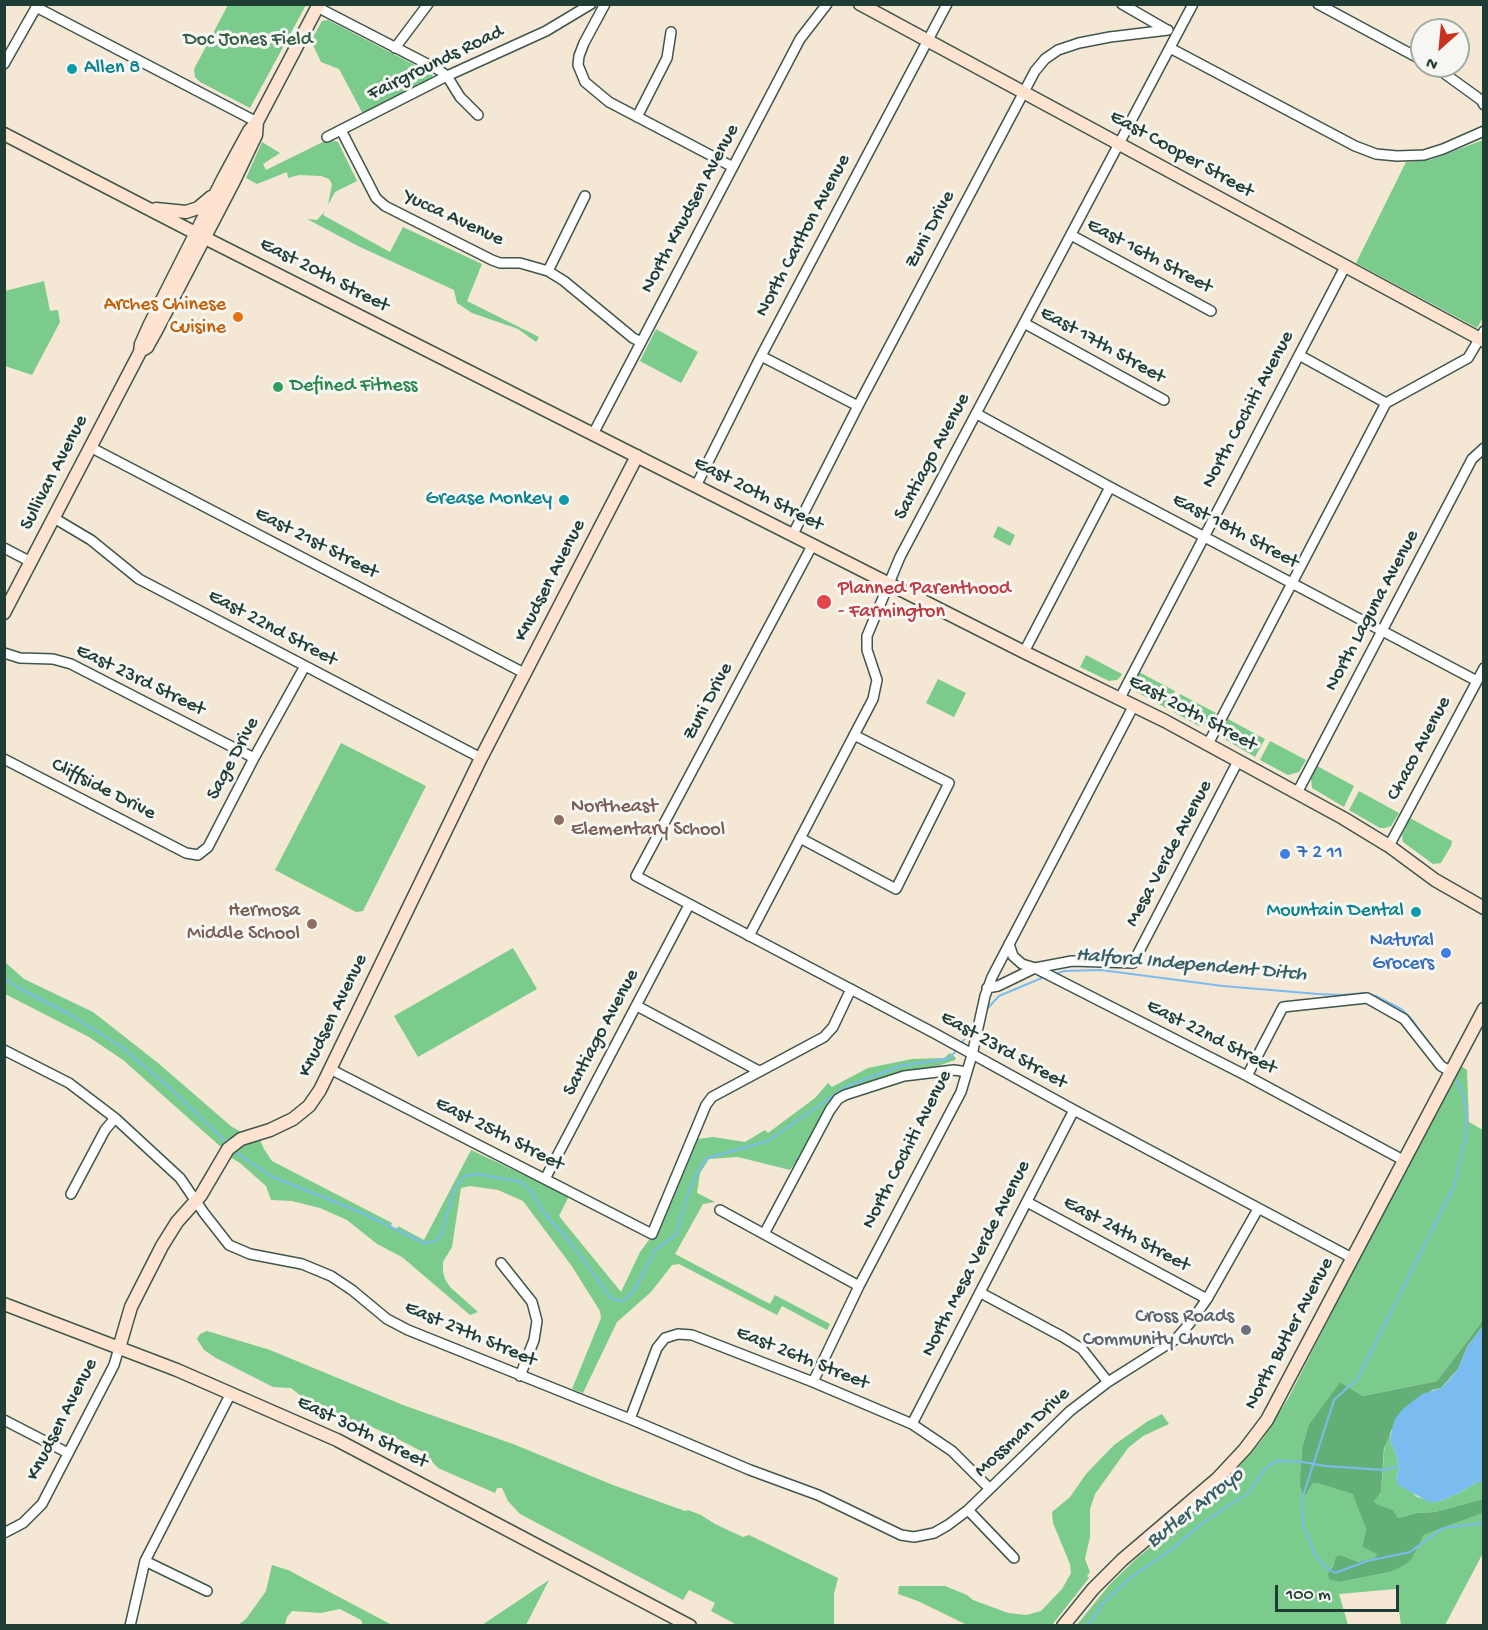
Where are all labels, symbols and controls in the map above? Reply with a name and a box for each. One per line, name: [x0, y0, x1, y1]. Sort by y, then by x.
north arrow: [1410, 18, 1470, 78]
street label: Fairgrounds Road: [364, 21, 508, 107]
park label: Doc Jones Field: [184, 29, 312, 53]
text: N: [1424, 52, 1441, 74]
place label: Allen 8: [84, 57, 140, 81]
marker: Allen 8: [65, 62, 79, 76]
street label: East Cooper Street: [1105, 106, 1257, 204]
street label: North Knudsen Avenue: [636, 120, 746, 298]
street label: North Carlton Avenue: [751, 151, 857, 321]
street label: Yucca Avenue: [399, 185, 507, 253]
street label: Zuni Drive: [901, 187, 961, 273]
street label: East 16th Street: [1082, 214, 1216, 300]
street label: East 20th Street: [255, 233, 393, 319]
place label: Arches Chinese Cuisine: [104, 294, 226, 341]
street label: East 17th Street: [1035, 302, 1169, 390]
marker: Arches Chinese Cuisine: [231, 310, 245, 324]
street label: North Cochiti Avenue: [1197, 327, 1301, 493]
place label: Defined Fitness: [290, 375, 417, 399]
marker: Defined Fitness: [271, 380, 285, 394]
street label: Santiago Avenue: [890, 390, 976, 524]
street label: Sullivan Avenue: [16, 411, 94, 535]
street label: East 20th Street: [689, 452, 827, 538]
place label: Grease Monkey: [426, 488, 552, 512]
street label: East 18th Street: [1168, 489, 1302, 575]
marker: Grease Monkey: [557, 493, 571, 507]
street label: East 21st Street: [250, 503, 382, 585]
street label: Knudsen Avenue: [510, 516, 592, 646]
street label: North Laguna Avenue: [1320, 526, 1426, 696]
place label: Planned Parenthood - Farmington: [838, 578, 1011, 625]
street label: East 22nd Street: [203, 585, 341, 673]
marker: Planned Parenthood - Farmington: [815, 593, 833, 611]
street label: East 23rd Street: [71, 639, 209, 723]
street label: Zuni Drive: [679, 659, 739, 745]
street label: East 20th Street: [1124, 670, 1260, 758]
street label: Chaco Avenue: [1382, 693, 1458, 805]
street label: Sage Drive: [202, 713, 266, 805]
street label: Cliffside Drive: [47, 753, 159, 827]
street label: Mesa Verde Avenue: [1121, 776, 1219, 932]
place label: Northeast Elementary School: [571, 796, 725, 843]
marker: Northeast Elementary School: [552, 813, 566, 827]
place label: 7 2 11: [1297, 842, 1343, 866]
marker: 7 2 11: [1278, 847, 1292, 861]
place label: Hermosa Middle School: [187, 900, 300, 947]
place label: Mountain Dental: [1266, 900, 1404, 924]
marker: Mountain Dental: [1409, 905, 1423, 919]
marker: Hermosa Middle School: [305, 917, 319, 931]
place label: Natural Grocers: [1370, 930, 1434, 977]
water label: Halford Independent Ditch: [1075, 943, 1307, 989]
marker: Natural Grocers: [1439, 946, 1453, 960]
street label: Knudsen Avenue: [294, 951, 374, 1081]
street label: Santiago Avenue: [559, 966, 645, 1100]
street label: East 22nd Street: [1142, 995, 1280, 1081]
street label: East 23rd Street: [936, 1006, 1070, 1096]
street label: North Cochiti Avenue: [858, 1067, 958, 1233]
street label: East 25th Street: [431, 1092, 567, 1178]
street label: North Mesa Verde Avenue: [917, 1157, 1037, 1361]
street label: East 24th Street: [1059, 1192, 1193, 1278]
street label: North Butler Avenue: [1240, 1254, 1340, 1414]
street label: East 27th Street: [400, 1296, 540, 1374]
place label: Cross Roads Community Church: [1083, 1306, 1234, 1353]
street label: East 26th Street: [732, 1322, 872, 1396]
marker: Cross Roads Community Church: [1239, 1323, 1253, 1337]
street label: Knudsen Avenue: [22, 1355, 104, 1485]
street label: Mossman Drive: [970, 1383, 1076, 1483]
street label: East 30th Street: [293, 1391, 431, 1475]
water label: Butler Arroyo: [1142, 1463, 1250, 1555]
scale bar: [1278, 1573, 1402, 1611]
text: 100 m: [1286, 1585, 1331, 1606]

